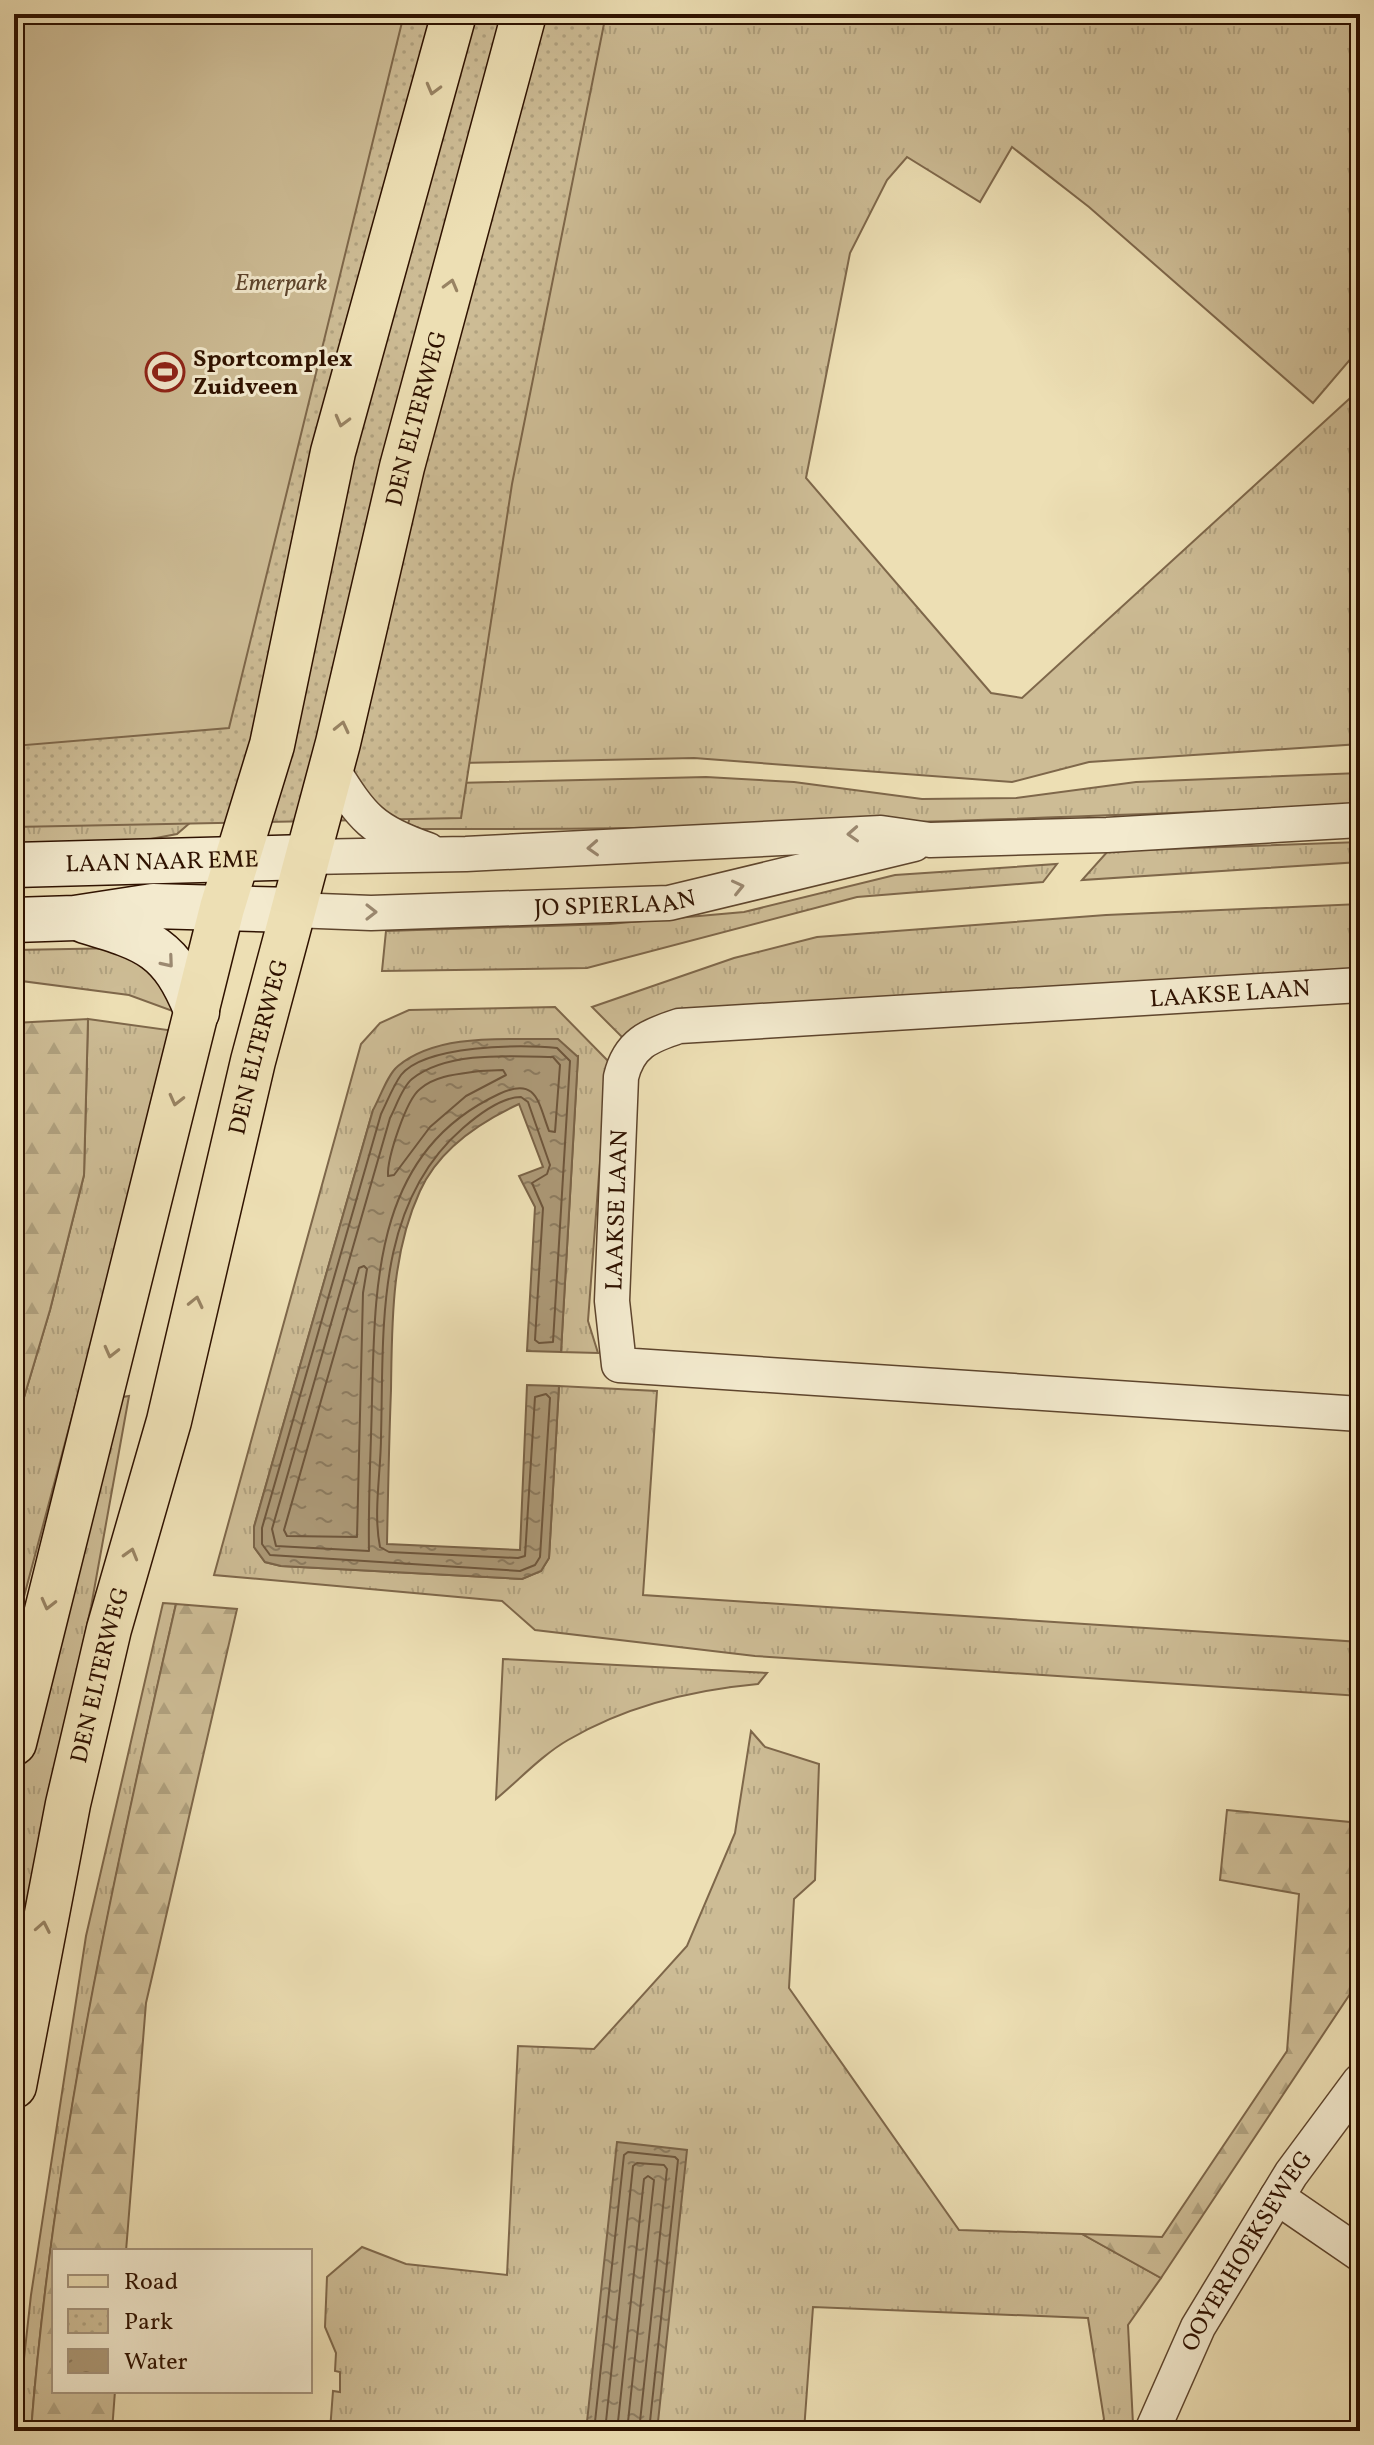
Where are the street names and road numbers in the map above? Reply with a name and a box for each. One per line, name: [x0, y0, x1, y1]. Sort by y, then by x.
street label: DEN ELTERWEG: [378, 327, 457, 510]
street label: LAAN NAAR EME: [65, 843, 259, 883]
street label: JO SPIERLAAN: [533, 882, 699, 927]
street label: DEN ELTERWEG: [221, 956, 298, 1138]
street label: LAAKSE LAAN: [1149, 972, 1312, 1018]
street label: LAAKSE LAAN: [598, 1129, 638, 1291]
street label: DEN ELTERWEG: [63, 1583, 139, 1767]
street label: OOYERHOEKSEWEG: [1174, 2144, 1322, 2357]

